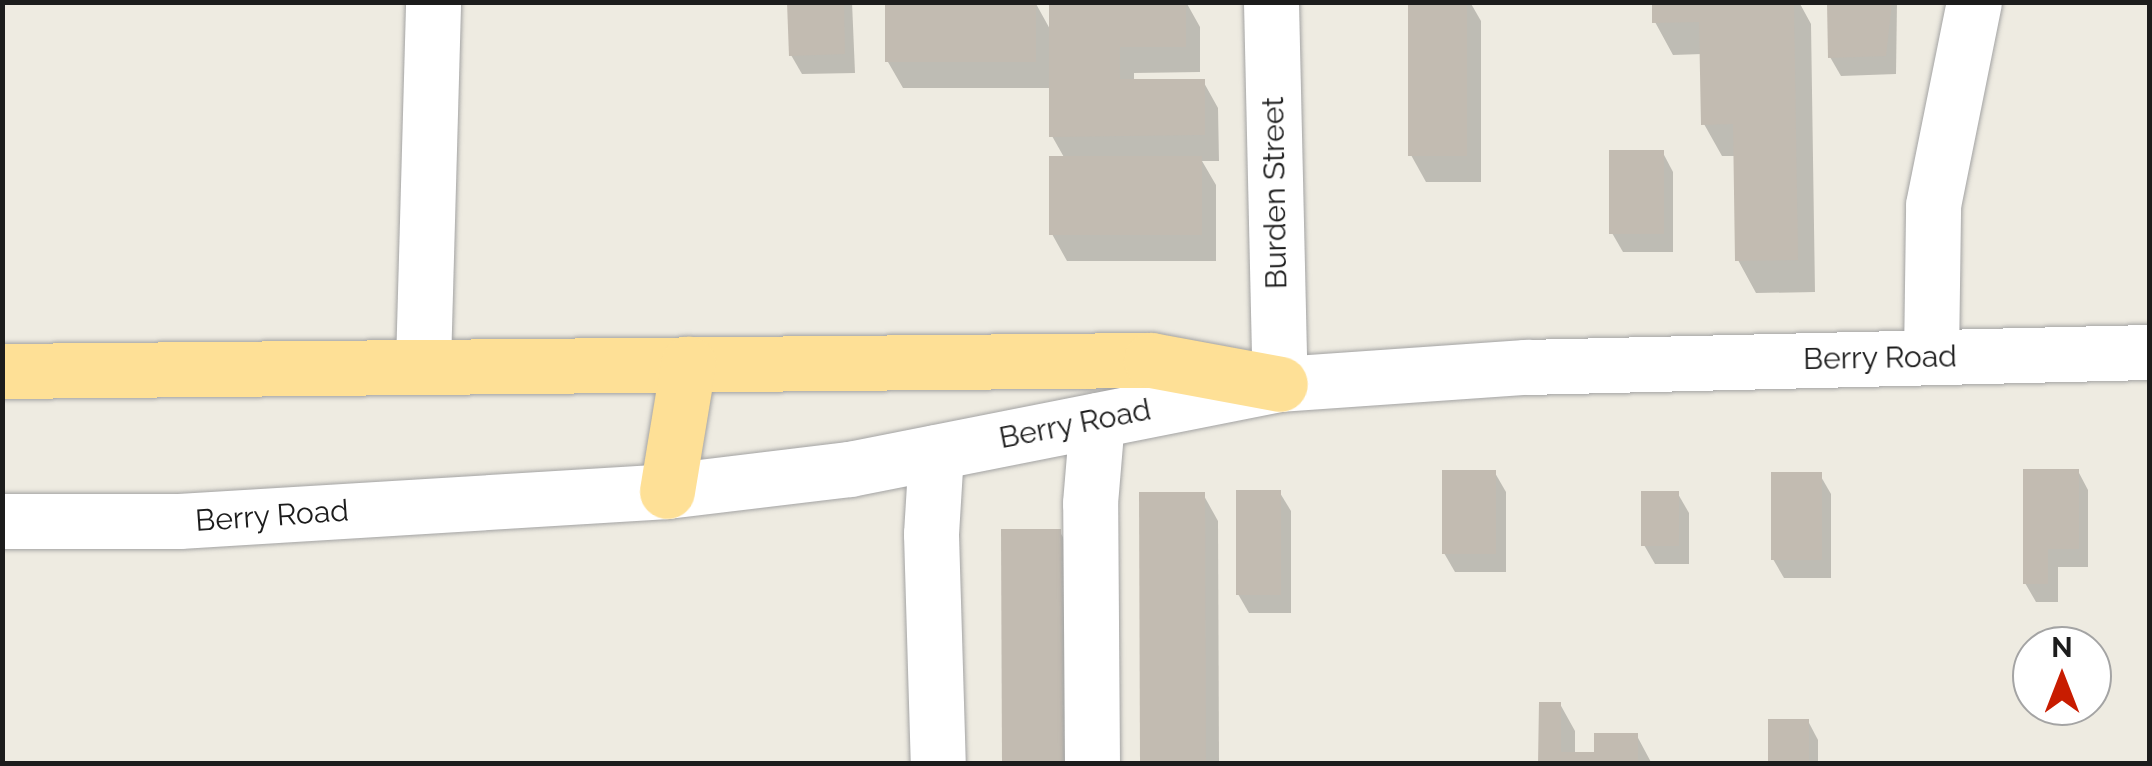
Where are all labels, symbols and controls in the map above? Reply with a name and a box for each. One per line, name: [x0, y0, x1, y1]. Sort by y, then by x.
street label: Burden Street: [1255, 96, 1295, 290]
street label: Berry Road: [1802, 339, 1958, 377]
street label: Berry Road: [996, 392, 1154, 456]
street label: Berry Road: [194, 493, 350, 539]
north arrow: [2012, 626, 2112, 726]
text: N: [2051, 631, 2073, 664]

